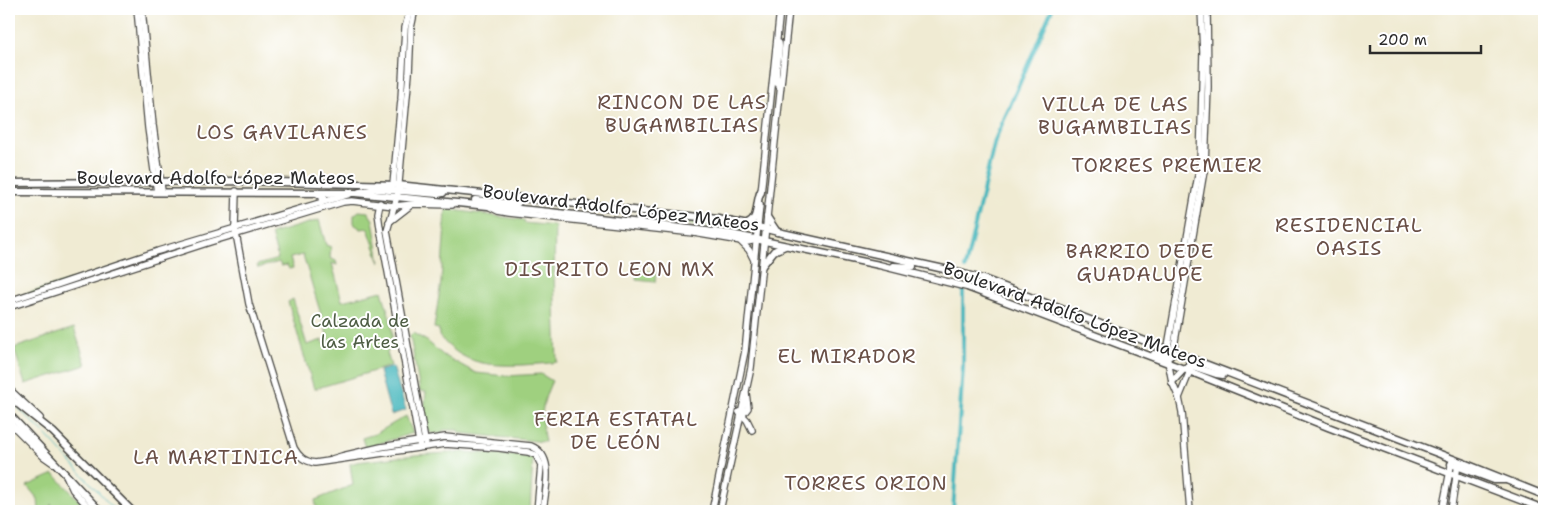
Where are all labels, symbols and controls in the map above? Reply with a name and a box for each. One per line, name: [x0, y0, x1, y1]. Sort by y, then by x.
scale bar: [1370, 22, 1482, 54]
text: 200 m: [1378, 30, 1427, 50]
district label: RINCON DE LAS BUGAMBILIAS: [597, 89, 767, 138]
district label: VILLA DE LAS BUGAMBILIAS: [1038, 91, 1192, 140]
district label: LOS GAVILANES: [196, 119, 368, 145]
district label: TORRES PREMIER: [1072, 152, 1262, 178]
street label: Boulevard Adolfo López Mateos: [77, 166, 355, 190]
street label: Boulevard Adolfo López Mateos: [481, 179, 761, 237]
district label: RESIDENCIAL OASIS: [1275, 212, 1423, 261]
district label: BARRIO DEDE GUADALUPE: [1066, 238, 1214, 287]
district label: DISTRITO LEON MX: [505, 256, 715, 282]
street label: Boulevard Adolfo López Mateos: [940, 256, 1210, 374]
park label: Calzada de las Artes: [311, 309, 409, 354]
district label: EL MIRADOR: [777, 343, 917, 369]
district label: FERIA ESTATAL DE LEÓN: [534, 406, 698, 455]
district label: LA MARTINICA: [133, 444, 299, 470]
district label: TORRES ORION: [784, 470, 948, 496]

